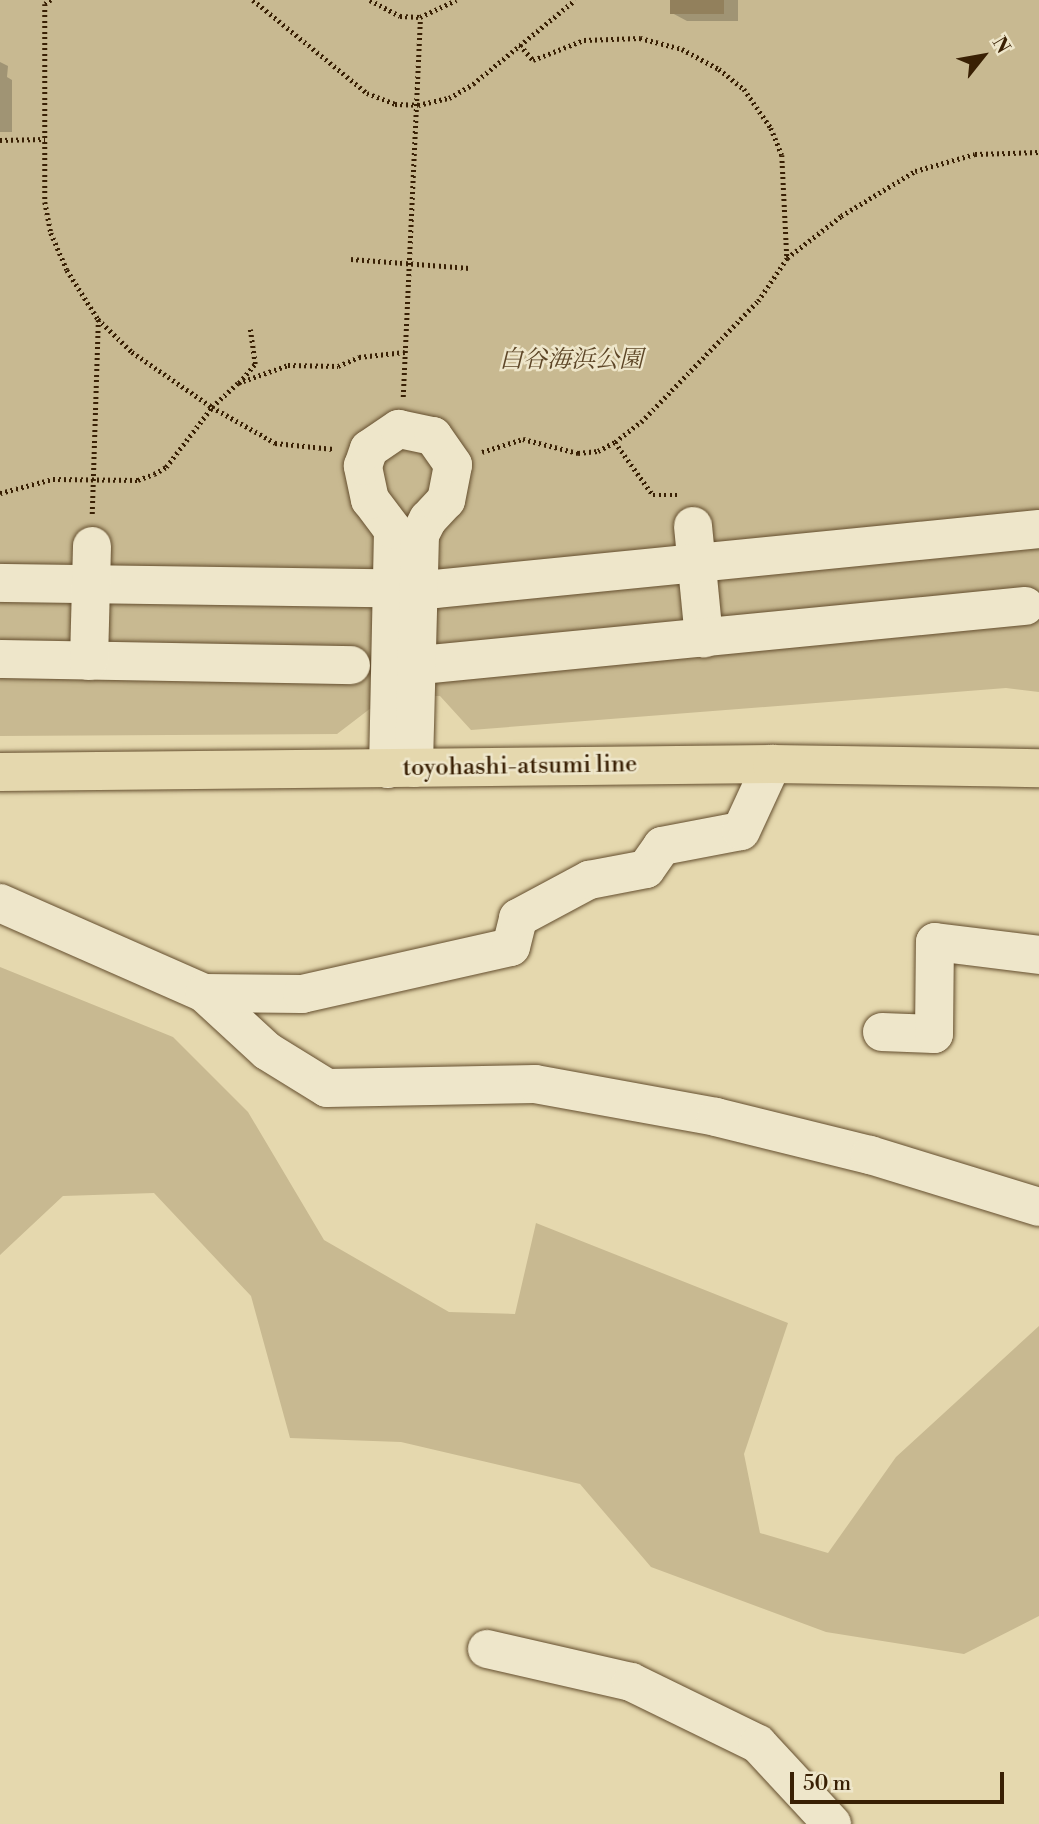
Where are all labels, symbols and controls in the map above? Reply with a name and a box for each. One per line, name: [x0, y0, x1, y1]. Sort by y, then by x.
north arrow: [948, 21, 1018, 91]
text: N: [987, 33, 1015, 58]
park label: 白谷海浜公園: [499, 347, 643, 375]
street label: toyohashi-atsumi line: [402, 751, 638, 783]
scale bar: [794, 1758, 1007, 1802]
text: 50 m: [803, 1771, 851, 1797]

